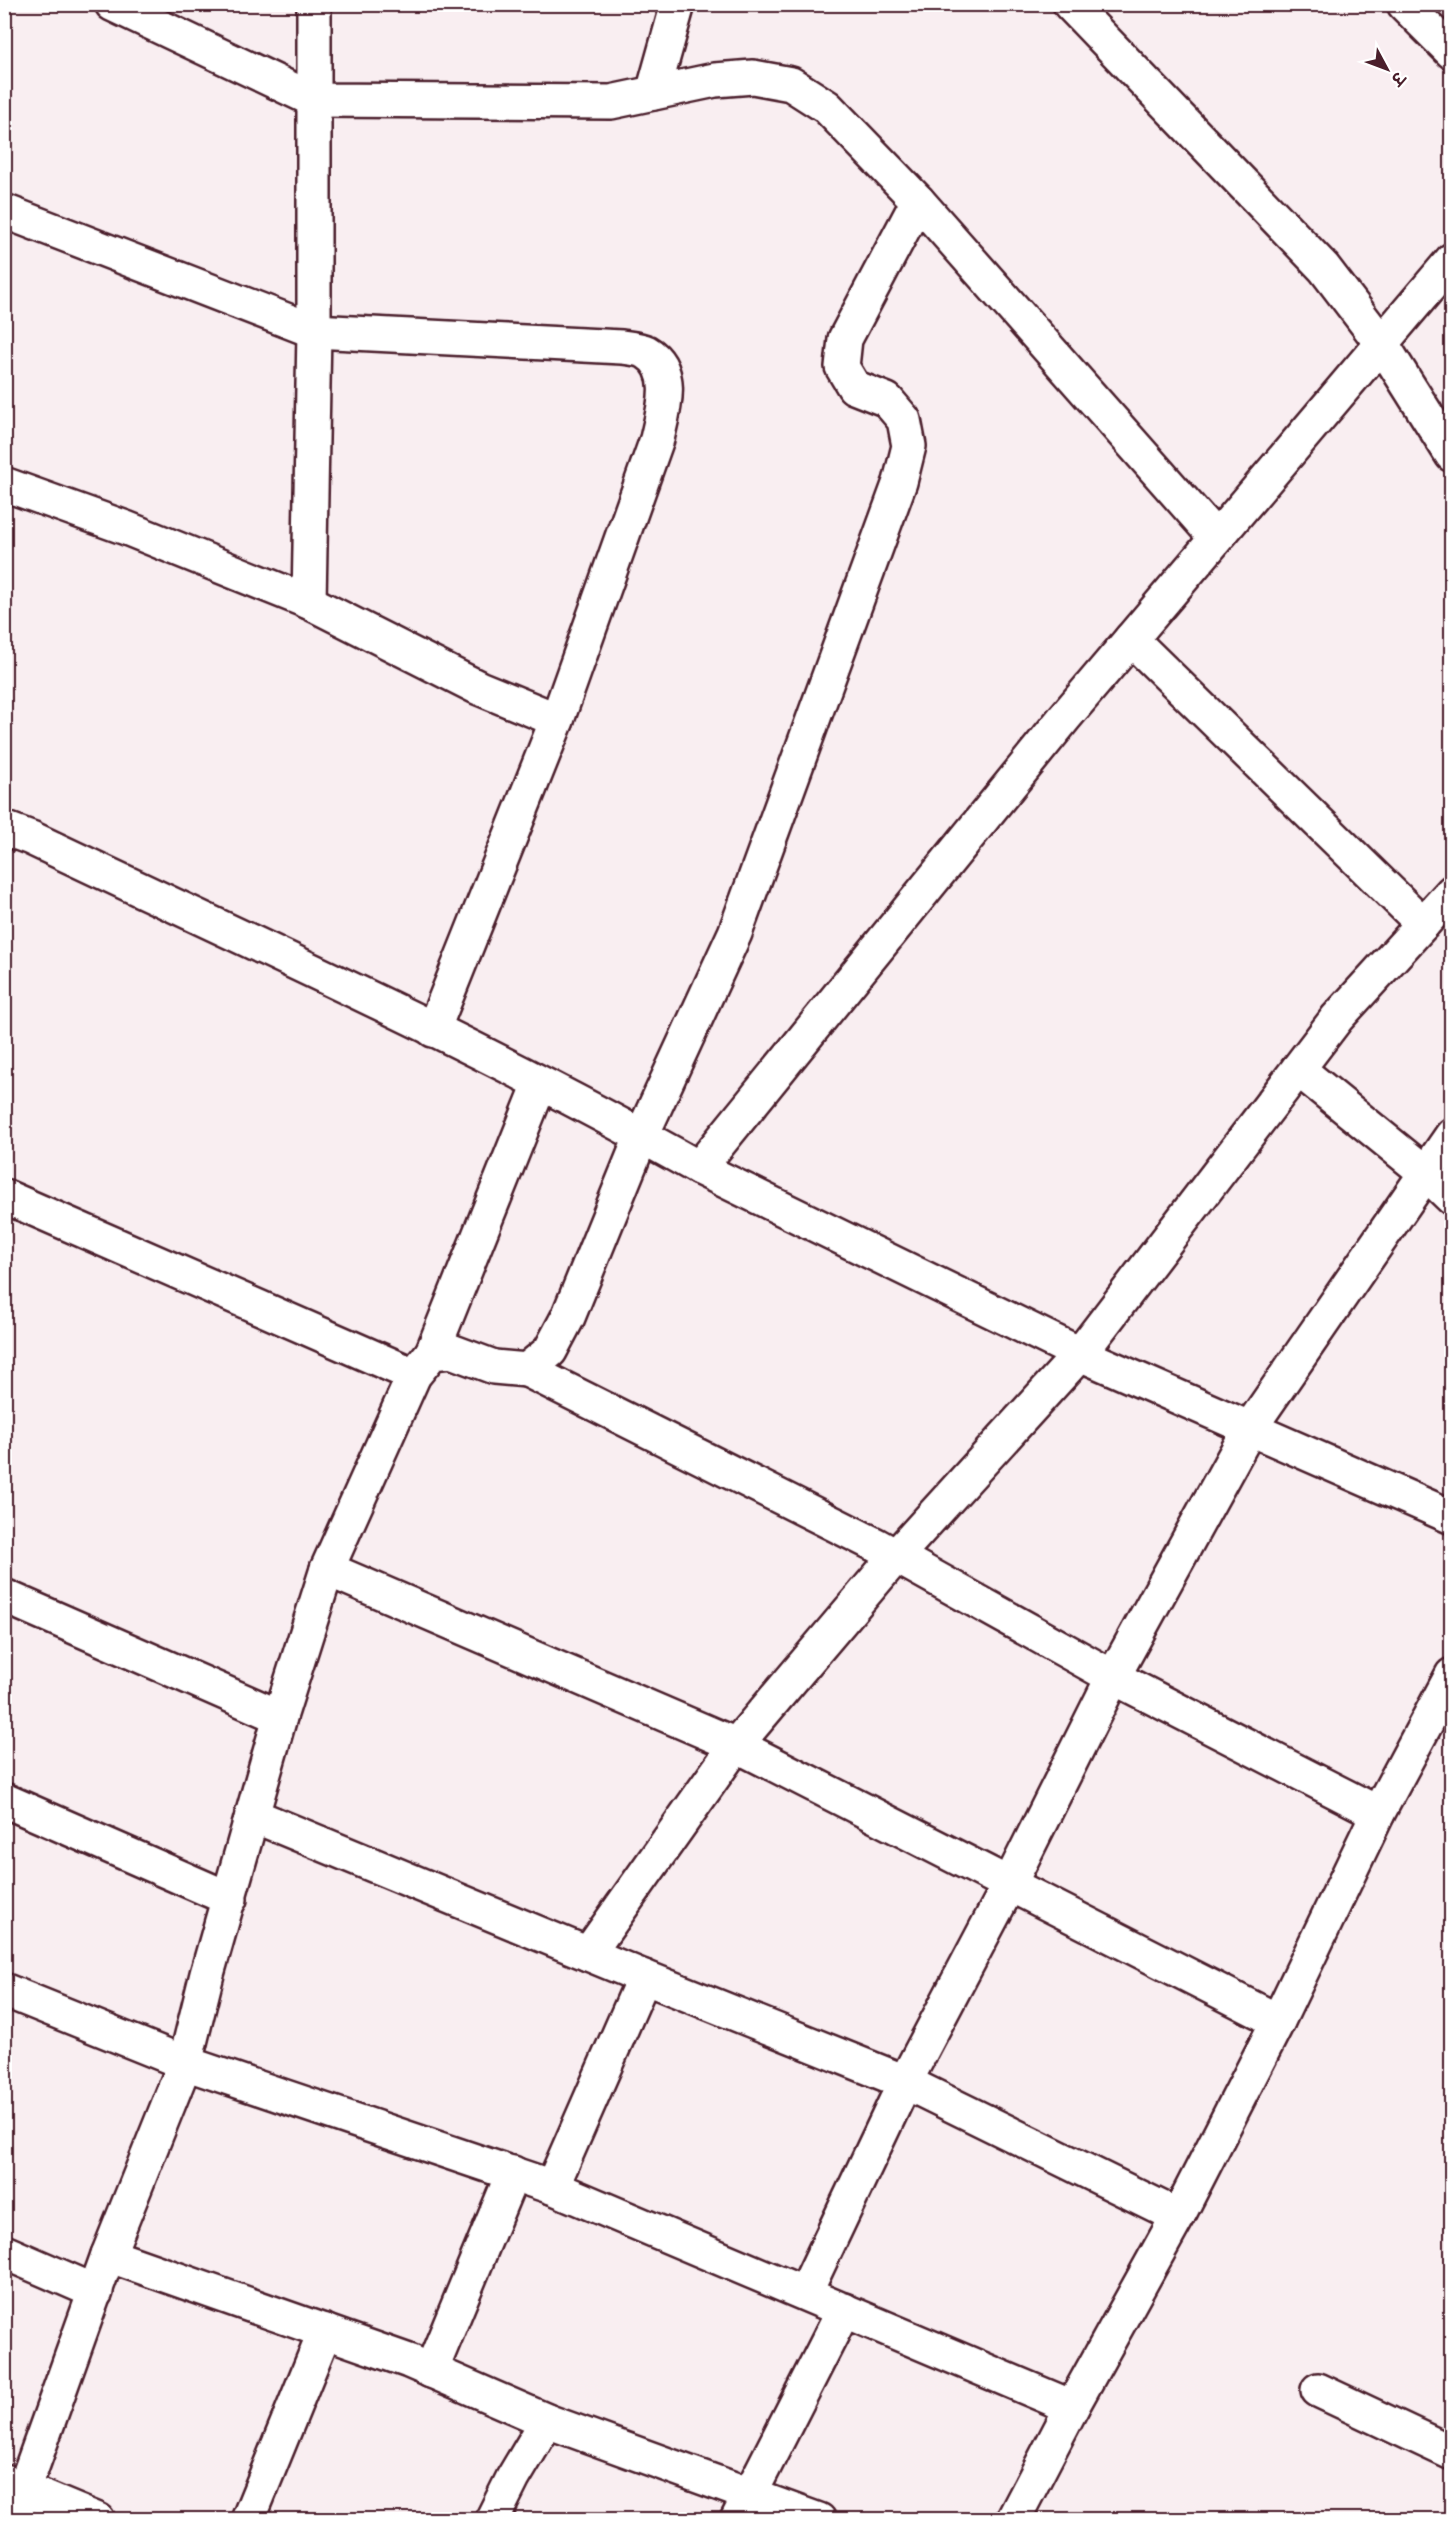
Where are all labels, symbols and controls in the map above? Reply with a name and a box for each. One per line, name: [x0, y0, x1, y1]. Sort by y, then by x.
north arrow: [1357, 39, 1417, 99]
text: उ: [1386, 66, 1410, 90]

